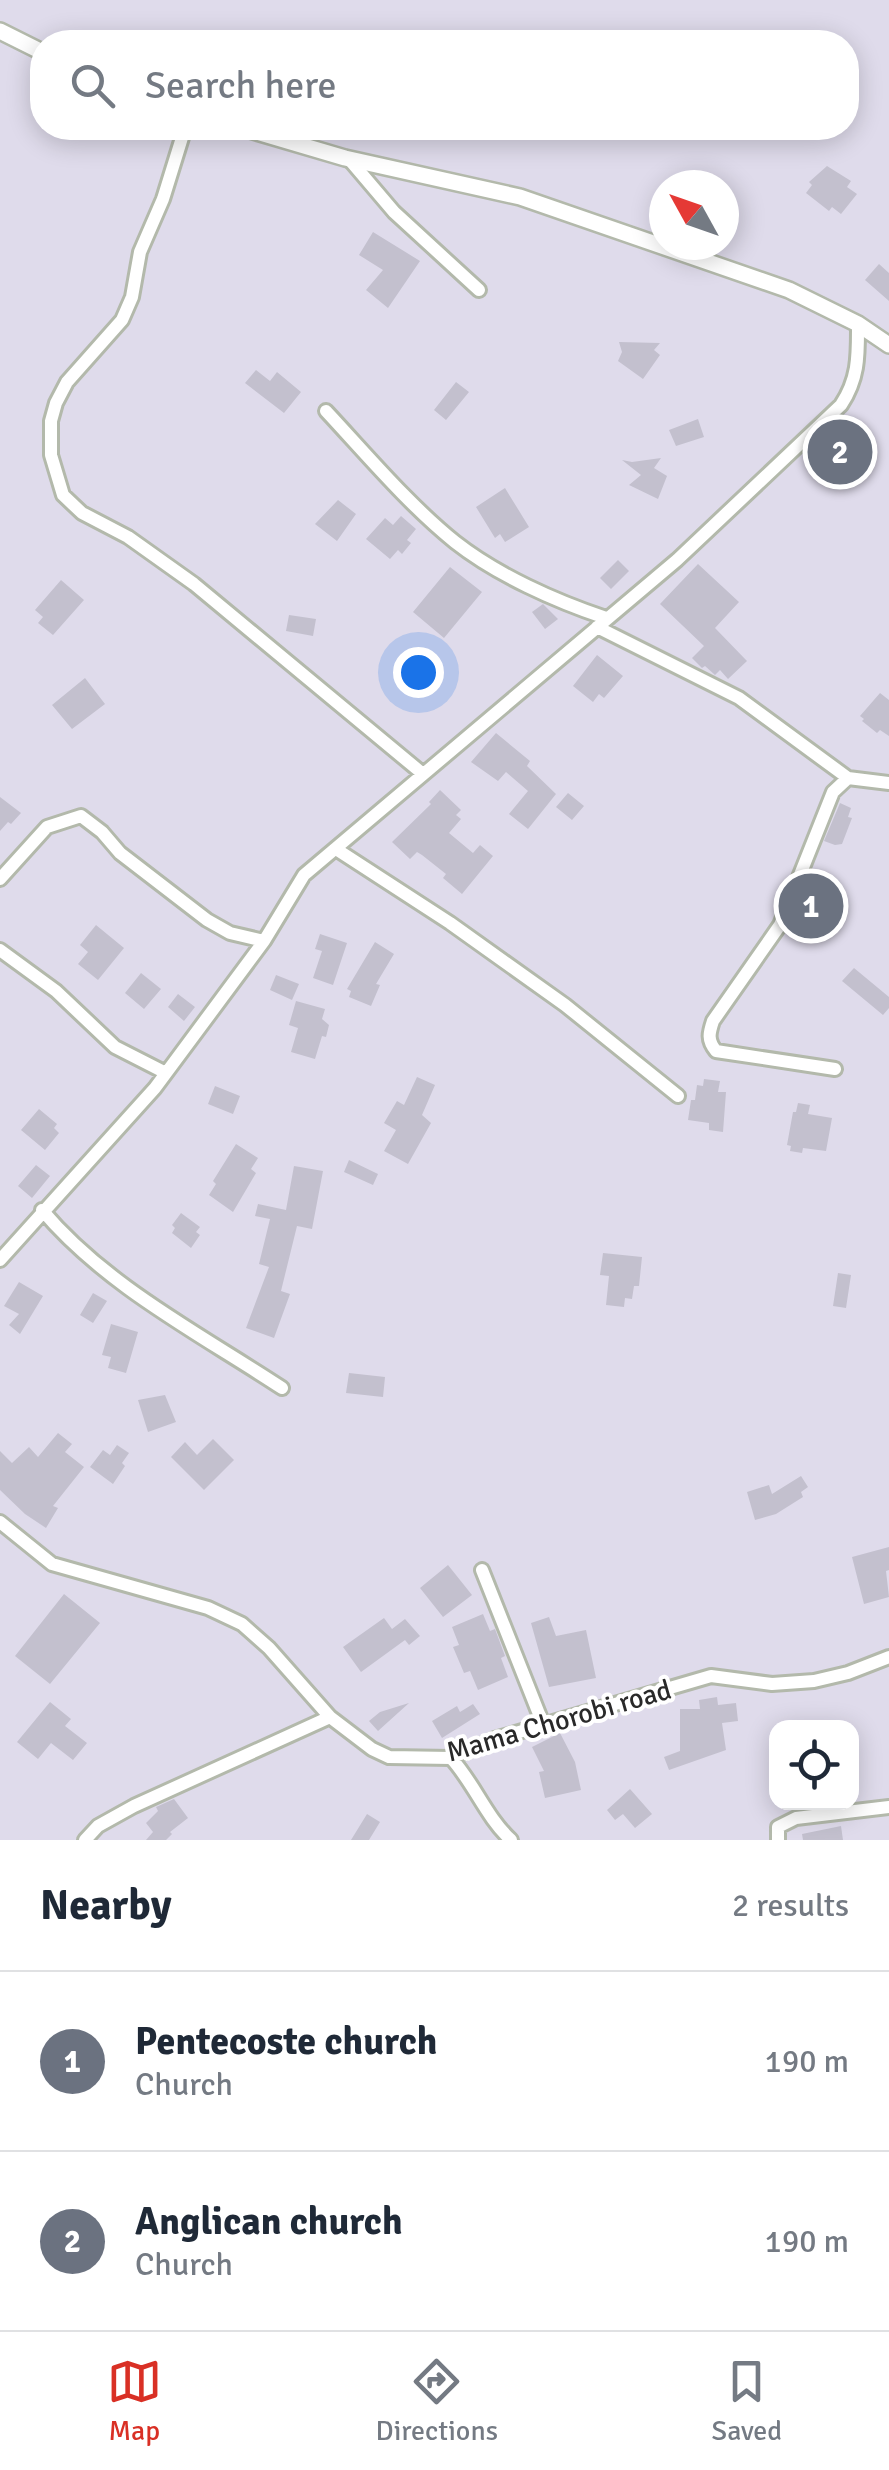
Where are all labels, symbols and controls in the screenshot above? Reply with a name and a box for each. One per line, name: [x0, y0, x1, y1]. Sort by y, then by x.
search box: [30, 30, 859, 140]
icon: search: [65, 58, 120, 113]
text: Search here: [145, 62, 337, 109]
north arrow: [649, 170, 739, 260]
pin: 2: [808, 414, 872, 490]
your location: [393, 647, 444, 698]
pin: 1: [778, 868, 844, 944]
street label: Mama Chorobi road: [443, 1673, 675, 1769]
map controls: [769, 1720, 859, 1810]
button: locate: [769, 1720, 859, 1810]
text: Nearby: [40, 1880, 172, 1931]
text: 2 results: [732, 1886, 849, 1925]
text: Pentecoste church: [135, 2018, 437, 2065]
text: 1: [64, 2042, 81, 2081]
text: 190 m: [765, 2042, 849, 2081]
text: Church: [135, 2065, 233, 2104]
text: Anglican church: [135, 2198, 403, 2245]
text: 2: [64, 2222, 81, 2261]
text: 190 m: [765, 2222, 849, 2261]
text: Church: [135, 2245, 233, 2284]
tab: Map: [107, 2354, 162, 2448]
tab: Directions: [376, 2354, 498, 2448]
tab: Saved: [712, 2354, 782, 2448]

